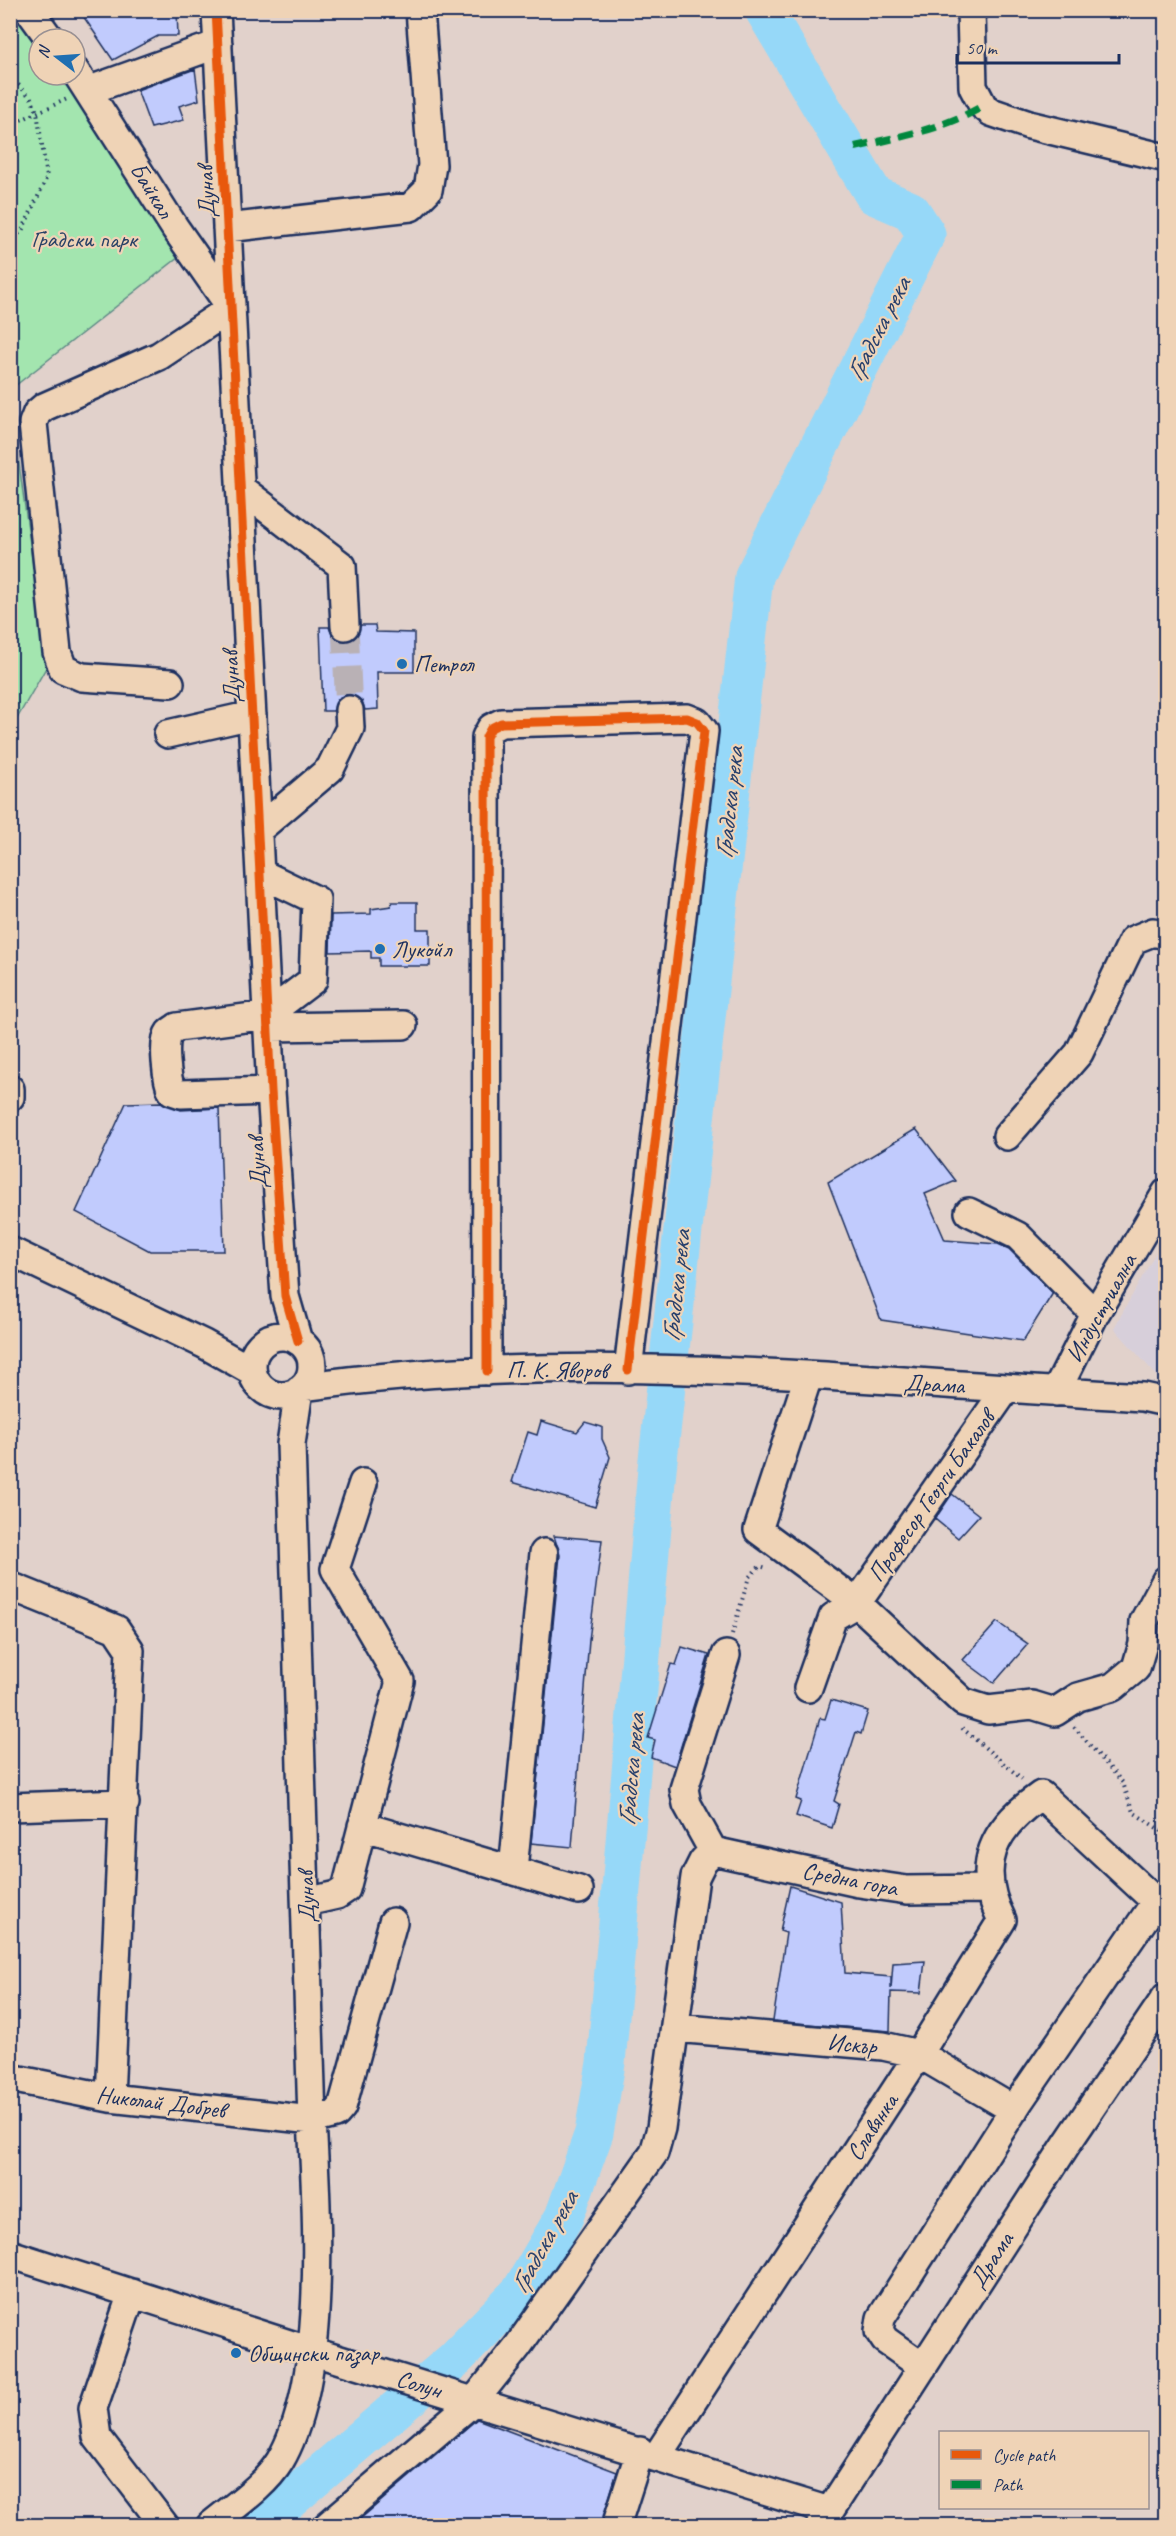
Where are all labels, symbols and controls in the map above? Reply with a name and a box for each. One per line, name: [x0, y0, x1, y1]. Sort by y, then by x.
north arrow: [27, 27, 87, 87]
scale bar: [957, 27, 1119, 65]
text: 50 m: [966, 37, 999, 59]
text: N: [33, 42, 56, 61]
street label: Байкал: [123, 157, 182, 225]
street label: Дунав: [189, 161, 222, 219]
park label: Градски парк: [31, 224, 139, 254]
water label: Градска река: [838, 270, 919, 386]
street label: Дунав: [214, 646, 247, 704]
place label: Петрол: [414, 649, 476, 679]
marker: Петрол: [395, 657, 409, 671]
water label: Градска река: [707, 743, 752, 860]
place label: Лукойл: [392, 934, 453, 964]
marker: Лукойл: [373, 942, 387, 956]
street label: Дунав: [240, 1132, 274, 1190]
water label: Градска река: [654, 1226, 699, 1343]
street label: Индустриална: [1059, 1247, 1144, 1368]
street label: П. К. Яворов: [507, 1355, 612, 1385]
street label: Драма: [903, 1367, 966, 1401]
street label: Професор Георги Бакалов: [861, 1401, 1004, 1587]
water label: Градска река: [610, 1710, 653, 1827]
street label: Средна гора: [800, 1855, 902, 1903]
street label: Дунав: [290, 1866, 322, 1923]
street label: Искър: [826, 2027, 879, 2061]
street label: Николай Добрев: [95, 2079, 232, 2125]
street label: Славянка: [839, 2086, 906, 2166]
water label: Градска река: [503, 2183, 587, 2299]
street label: Драма: [962, 2225, 1021, 2294]
place label: Общински пазар: [248, 2338, 381, 2369]
marker: Общински пазар: [229, 2346, 243, 2360]
street label: Солун: [393, 2363, 446, 2405]
legend: [939, 2431, 1149, 2509]
text: Cycle path: [993, 2444, 1056, 2466]
text: Path: [993, 2474, 1023, 2496]

